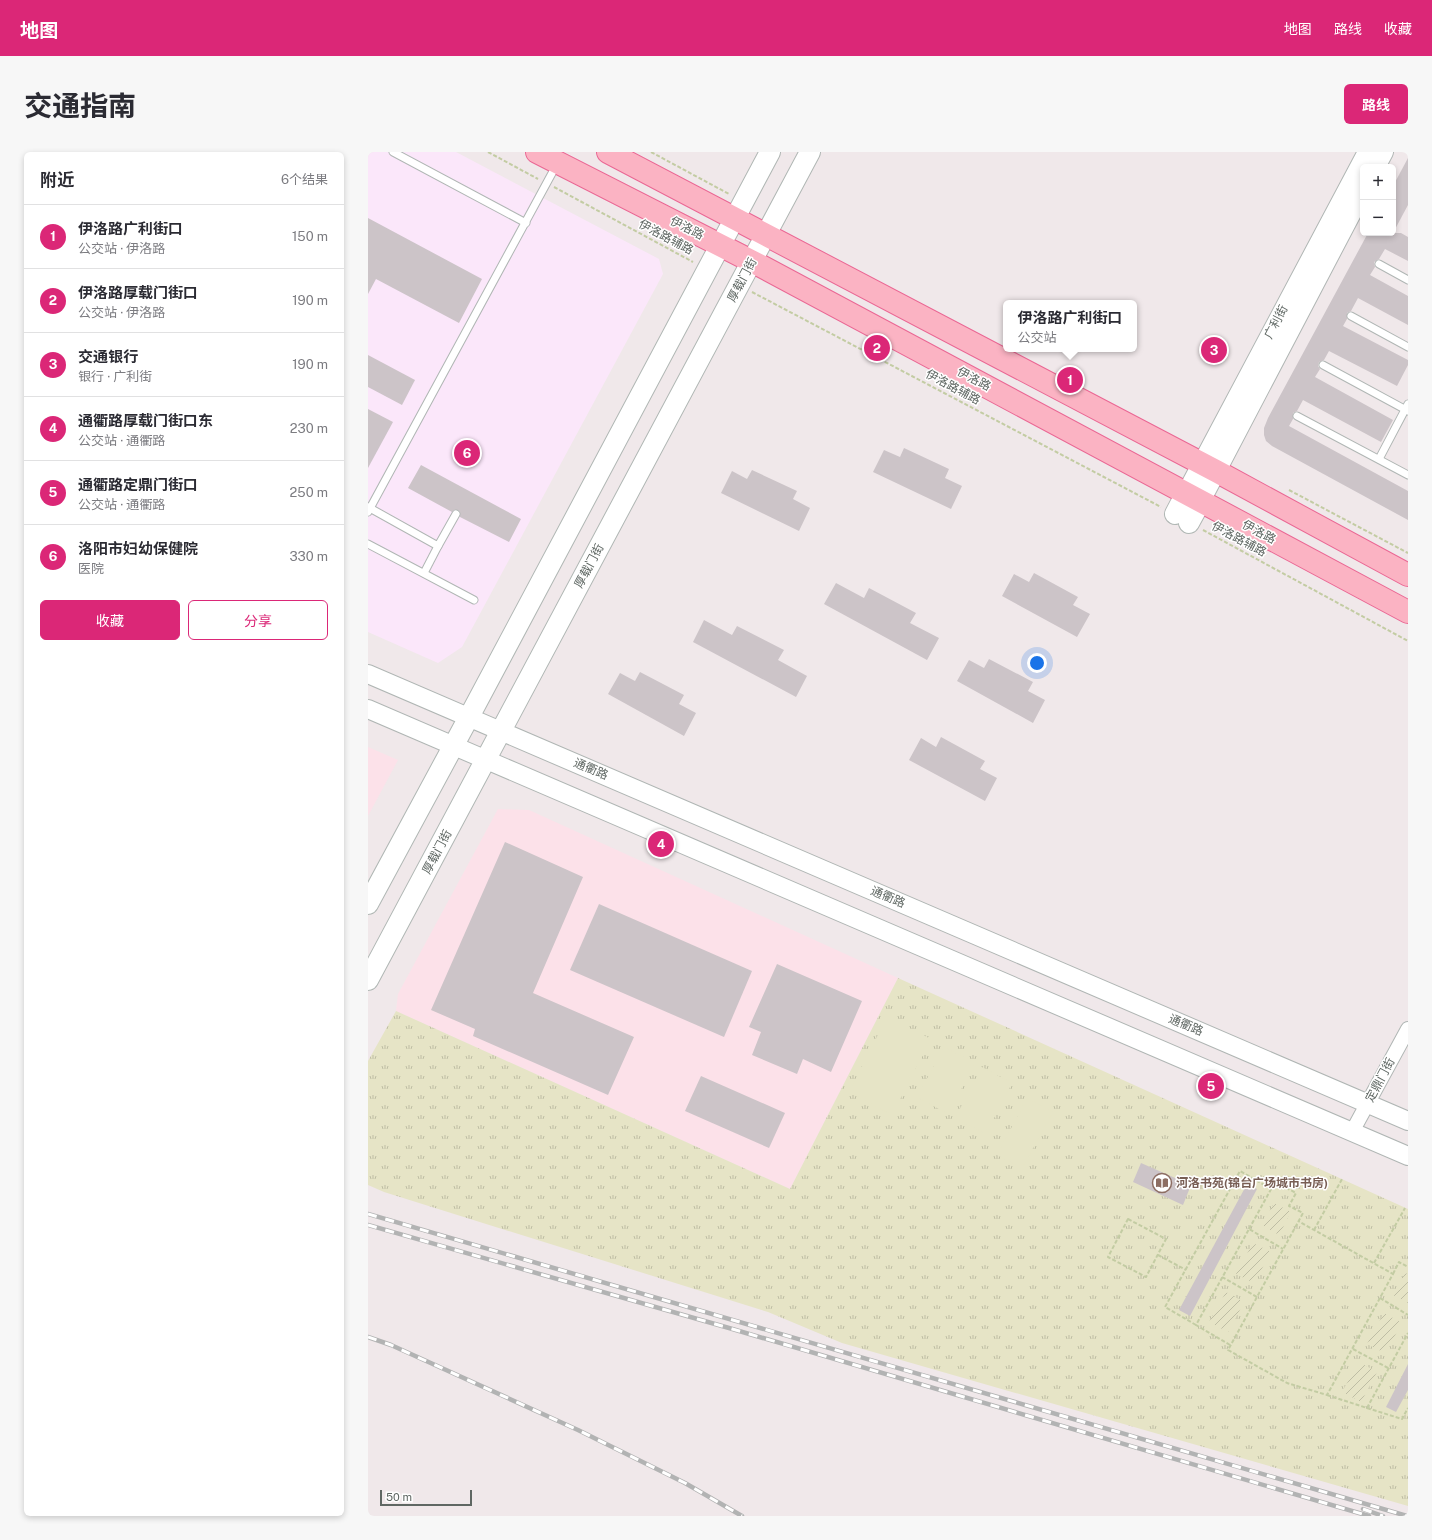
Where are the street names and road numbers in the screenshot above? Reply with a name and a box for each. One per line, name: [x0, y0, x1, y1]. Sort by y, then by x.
street label: 伊洛路: [668, 214, 706, 242]
street label: 伊洛路辅路: [636, 217, 696, 257]
street label: 厚载门街: [725, 256, 759, 304]
street label: 广利街: [1261, 303, 1291, 341]
street label: 伊洛路: [955, 364, 993, 394]
street label: 伊洛路辅路: [923, 367, 983, 407]
street label: 伊洛路: [1240, 517, 1278, 547]
street label: 伊洛路辅路: [1209, 519, 1269, 559]
street label: 厚载门街: [572, 542, 606, 590]
street label: 通衢路: [572, 756, 610, 782]
street label: 厚载门街: [420, 828, 454, 876]
street label: 通衢路: [869, 884, 907, 910]
street label: 通衢路: [1167, 1012, 1205, 1038]
street label: 定鼎门街: [1363, 1056, 1397, 1104]

